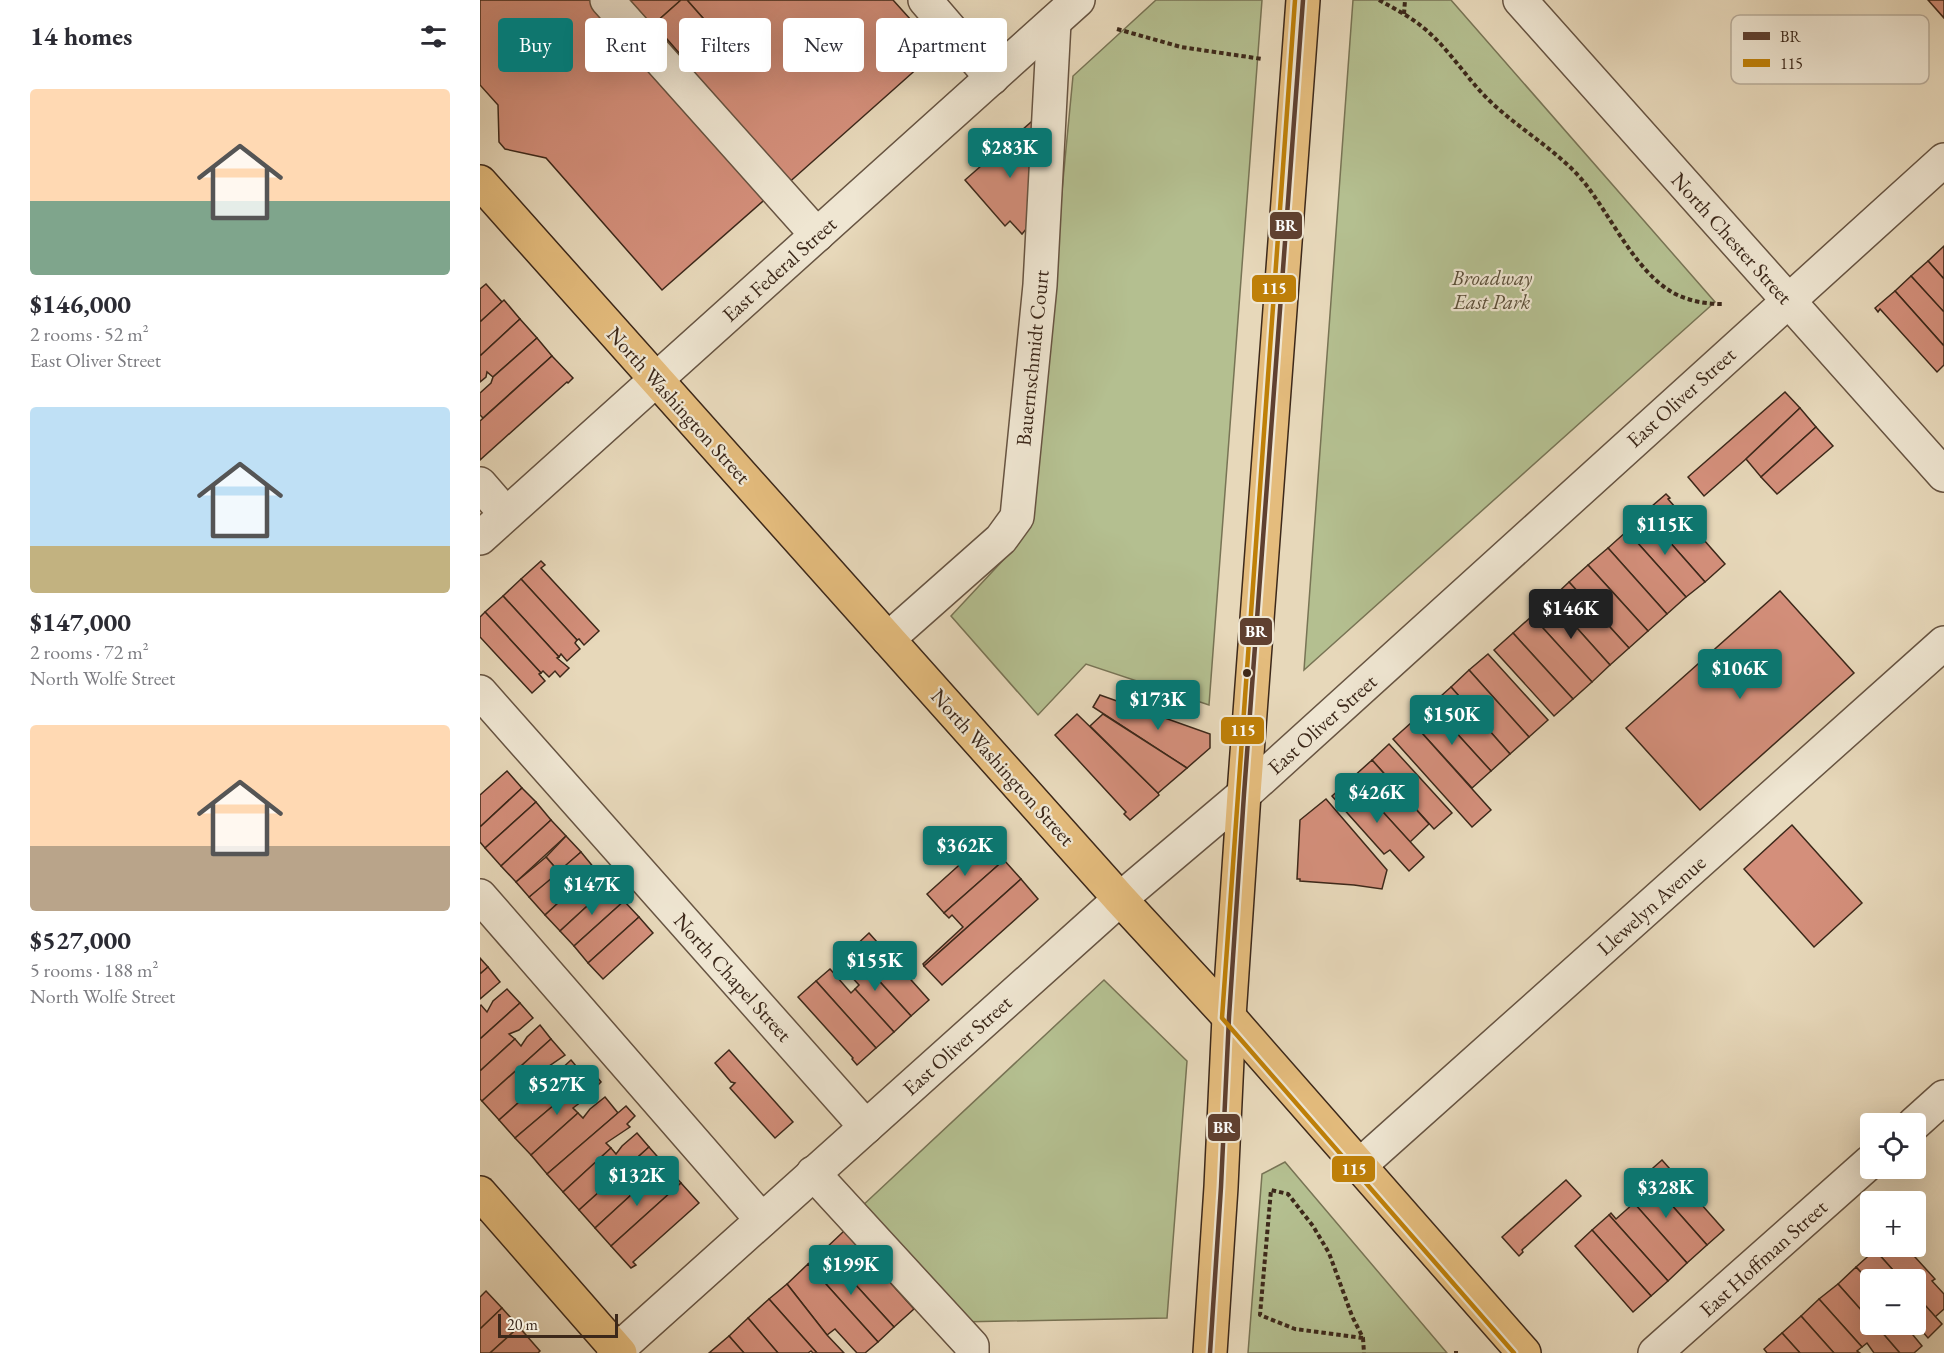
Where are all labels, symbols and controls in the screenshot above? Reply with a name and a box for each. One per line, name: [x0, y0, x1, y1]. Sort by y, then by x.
legend: [1731, 15, 1929, 84]
chip: Buy: [498, 18, 573, 72]
chip: Rent: [585, 18, 667, 72]
chip: Filters: [679, 18, 771, 72]
chip: New: [783, 18, 864, 72]
chip: Apartment: [876, 18, 1007, 72]
text: 14 homes: [30, 19, 132, 53]
icon: filters: [417, 20, 450, 53]
text: BR: [1780, 26, 1801, 47]
text: 115: [1780, 53, 1803, 74]
icon: home: [186, 128, 294, 236]
pin: $283K: [968, 128, 1052, 179]
text: $283K: [982, 134, 1038, 160]
street label: North Chester Street: [1666, 166, 1799, 310]
street label: East Federal Street: [716, 210, 842, 328]
line badge: BR: [1269, 211, 1303, 240]
text: BR: [1275, 215, 1298, 236]
park label: Broadway East Park: [1451, 264, 1533, 315]
street label: Bauernschmidt Court: [1009, 268, 1055, 447]
line badge: 115: [1251, 274, 1297, 303]
text: 115: [1261, 278, 1287, 299]
text: $146,000: [30, 287, 131, 321]
text: 2 rooms · 52 m²: [30, 321, 149, 347]
street label: North Washington Street: [601, 321, 757, 490]
street label: East Oliver Street: [1621, 341, 1741, 453]
text: East Oliver Street: [30, 347, 161, 373]
icon: home: [186, 446, 294, 554]
pin: $115K: [1623, 505, 1707, 556]
text: $115K: [1637, 511, 1693, 537]
pin: $146K: [1529, 589, 1613, 640]
text: $146K: [1543, 595, 1599, 621]
text: $147,000: [30, 605, 131, 639]
line badge: BR: [1239, 617, 1273, 646]
text: BR: [1245, 621, 1268, 642]
text: 2 rooms · 72 m²: [30, 639, 149, 665]
pin: $106K: [1698, 649, 1782, 700]
text: $106K: [1712, 655, 1768, 681]
text: North Wolfe Street: [30, 665, 175, 691]
unlabelled marker: [1241, 667, 1253, 679]
street label: East Oliver Street: [1262, 668, 1382, 780]
pin: $173K: [1116, 680, 1200, 731]
street label: North Washington Street: [925, 683, 1081, 852]
text: $173K: [1130, 686, 1186, 712]
pin: $150K: [1410, 695, 1494, 746]
text: $150K: [1424, 701, 1480, 727]
line badge: 115: [1220, 716, 1265, 745]
text: 115: [1230, 720, 1256, 741]
icon: home: [186, 764, 294, 872]
pin: $426K: [1335, 773, 1419, 824]
text: $426K: [1349, 779, 1405, 805]
pin: $362K: [923, 826, 1007, 877]
text: $362K: [937, 832, 993, 858]
street label: Llewelyn Avenue: [1591, 849, 1711, 961]
pin: $147K: [550, 865, 634, 916]
text: $147K: [564, 871, 620, 897]
street label: North Chapel Street: [668, 907, 798, 1047]
text: $527,000: [30, 923, 131, 957]
pin: $155K: [833, 941, 917, 992]
text: $155K: [847, 947, 903, 973]
text: 5 rooms · 188 m²: [30, 957, 158, 983]
text: North Wolfe Street: [30, 983, 175, 1009]
street label: East Oliver Street: [897, 989, 1017, 1101]
pin: $527K: [515, 1065, 599, 1116]
text: $527K: [529, 1071, 585, 1097]
line badge: BR: [1207, 1113, 1241, 1142]
map controls: [1860, 1113, 1926, 1335]
button: locate: [1860, 1113, 1926, 1179]
text: BR: [1213, 1117, 1236, 1138]
line badge: 115: [1331, 1155, 1376, 1183]
pin: $132K: [595, 1156, 679, 1207]
text: 115: [1341, 1159, 1367, 1180]
text: $132K: [609, 1162, 665, 1188]
pin: $328K: [1624, 1168, 1708, 1219]
text: $328K: [1638, 1174, 1694, 1200]
button: +: [1860, 1191, 1926, 1257]
street label: East Hoffman Street: [1693, 1193, 1833, 1323]
pin: $199K: [809, 1245, 893, 1296]
text: $199K: [823, 1251, 879, 1277]
button: −: [1860, 1269, 1926, 1335]
scale bar: [498, 1311, 618, 1338]
text: 20 m: [507, 1314, 538, 1335]

